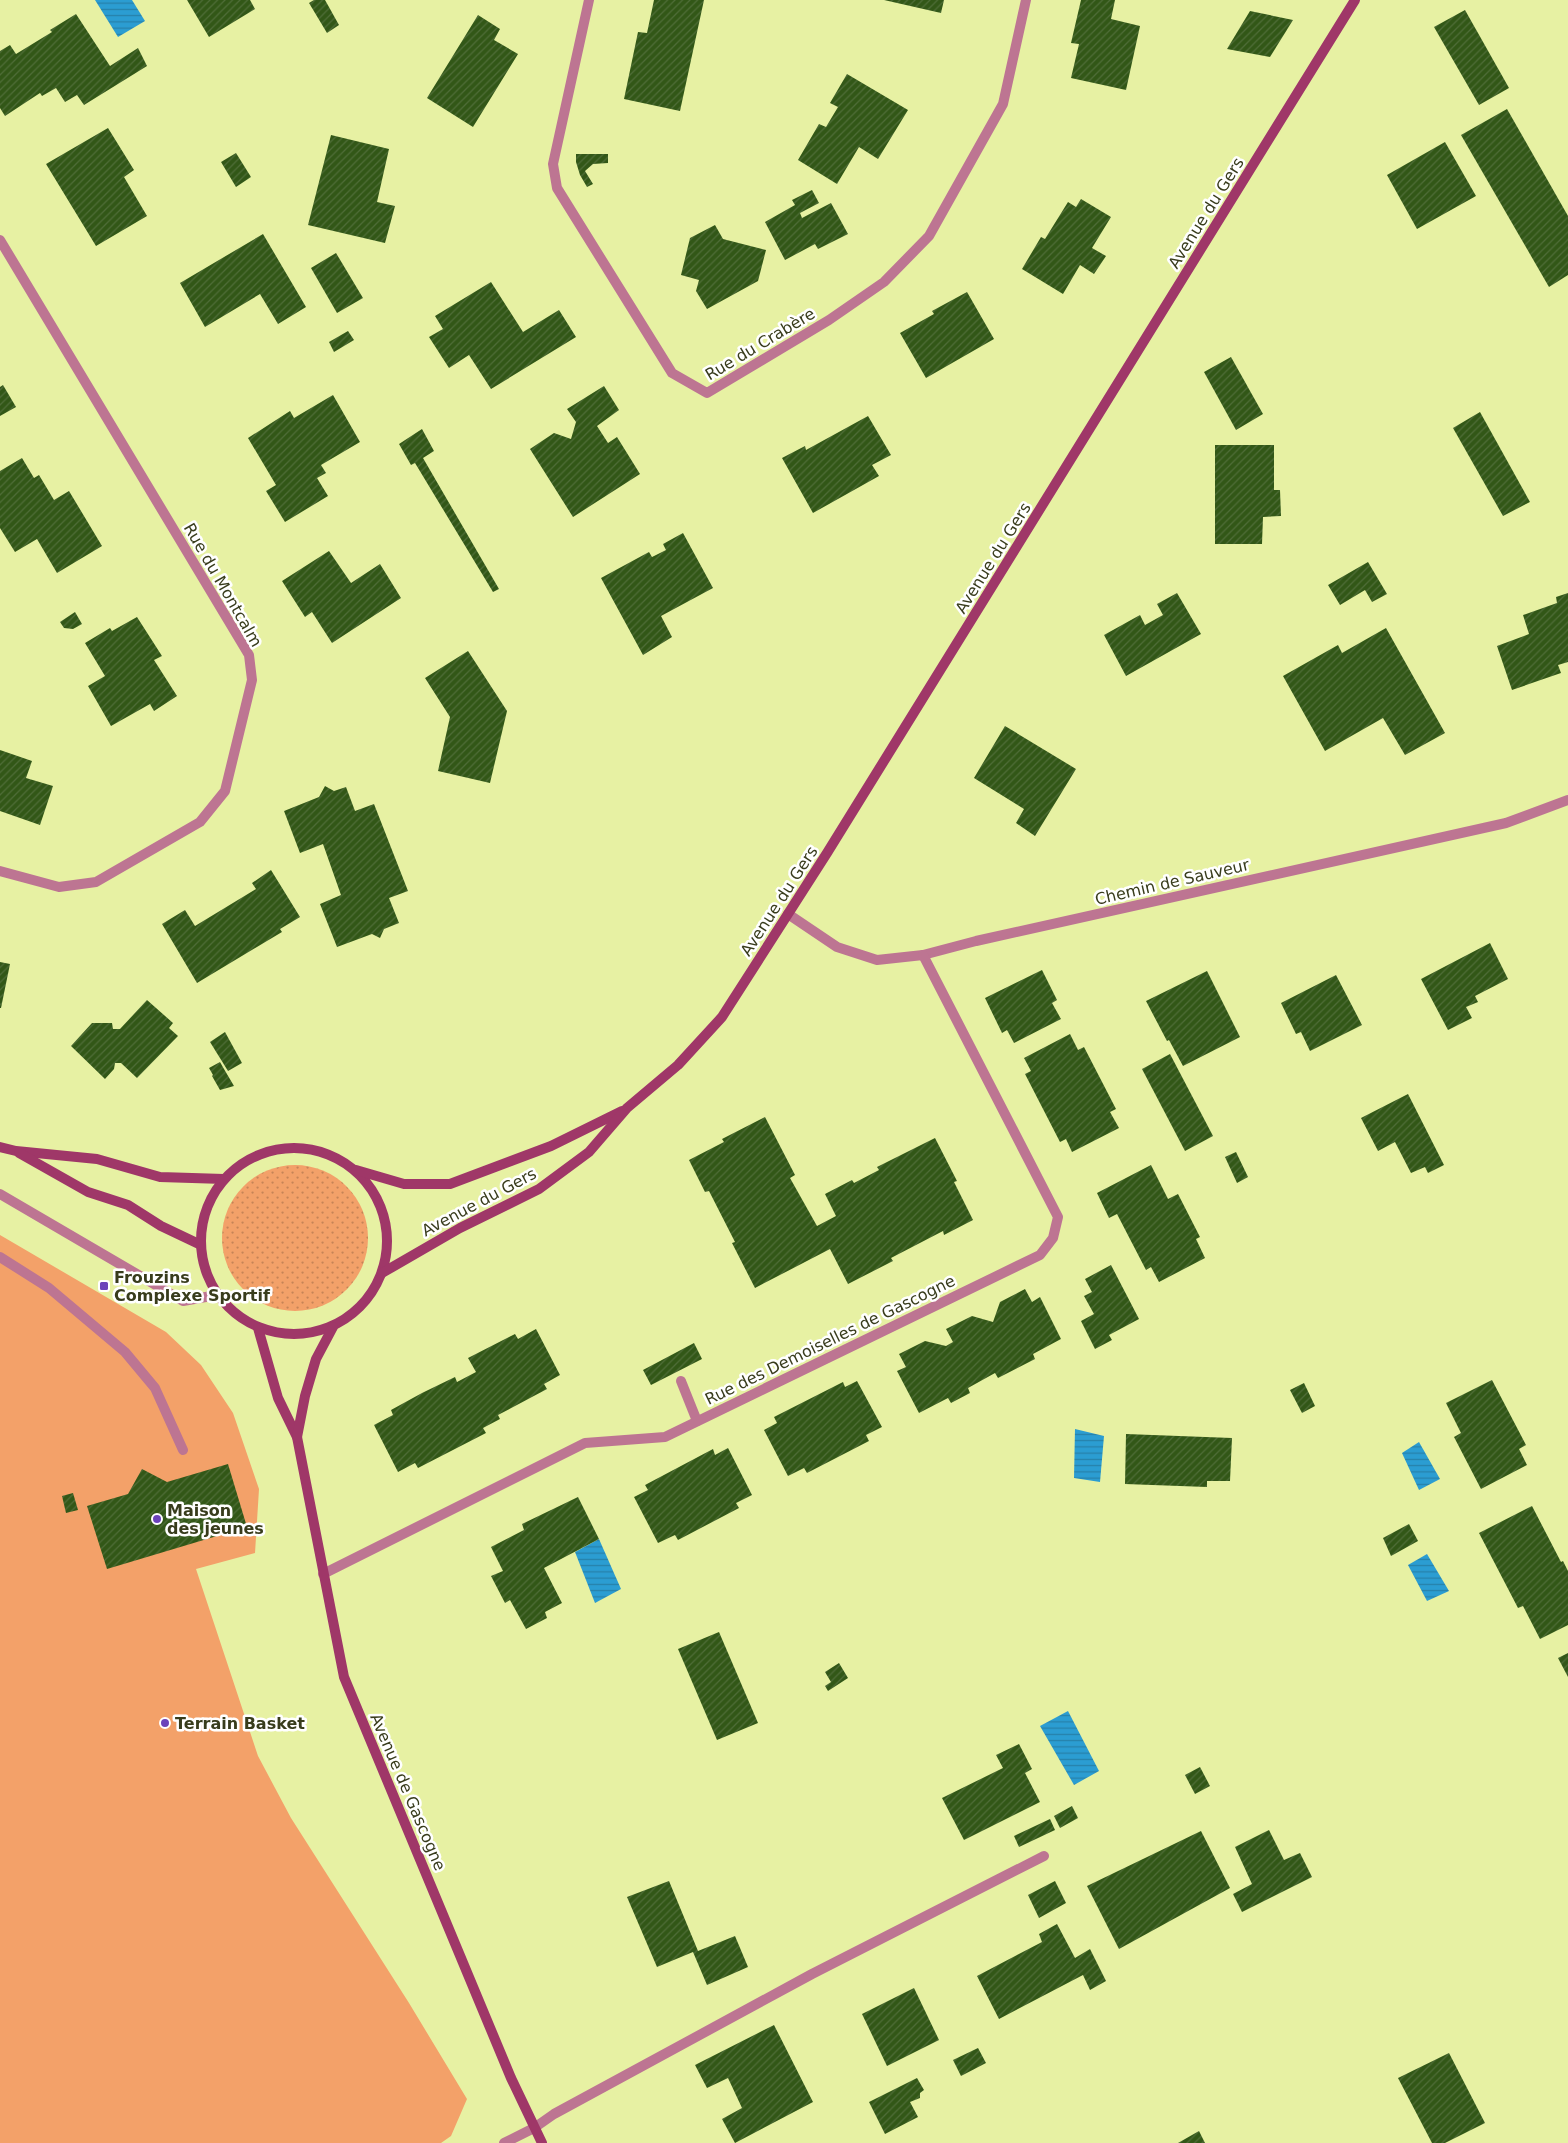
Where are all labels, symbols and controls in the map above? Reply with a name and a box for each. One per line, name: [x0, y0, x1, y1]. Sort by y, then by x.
street label: Avenue du Gers: [1164, 154, 1248, 272]
street label: Rue du Crabère: [702, 304, 818, 384]
street label: Avenue du Gers: [951, 499, 1035, 617]
street label: Rue du Montcalm: [180, 520, 266, 650]
street label: Avenue du Gers: [736, 843, 822, 959]
street label: Chemin de Sauveur: [1093, 855, 1251, 909]
street label: Avenue du Gers: [418, 1164, 540, 1240]
place label: Frouzins Complexe Sportif: [114, 1268, 271, 1305]
street label: Rue des Demoiselles de Gascogne: [702, 1271, 958, 1409]
marker: Frouzins Complexe Sportif: [98, 1280, 110, 1292]
place label: Maison des jeunes: [167, 1501, 264, 1538]
marker: Maison des jeunes: [151, 1513, 163, 1525]
street label: Avenue de Gascogne: [366, 1711, 450, 1873]
place label: Terrain Basket: [175, 1714, 305, 1733]
marker: Terrain Basket: [159, 1717, 171, 1729]

